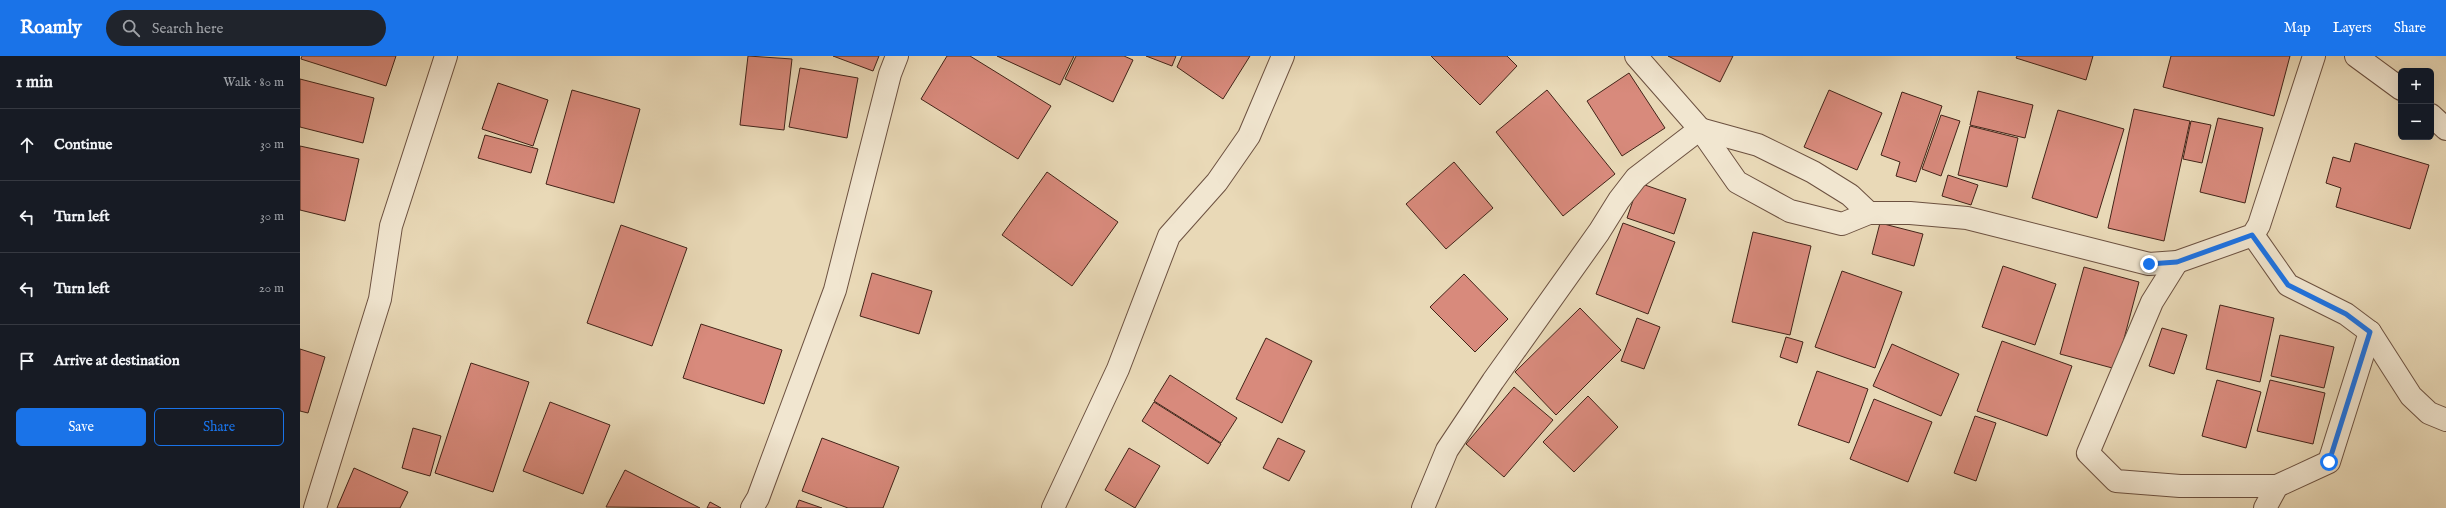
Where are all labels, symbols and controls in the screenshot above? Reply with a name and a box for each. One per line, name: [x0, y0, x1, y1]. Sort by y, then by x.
search box: [106, 10, 386, 46]
text: Roamly: [20, 16, 82, 40]
icon: search: [120, 17, 142, 39]
text: Search here: [152, 19, 223, 38]
text: Map: [2284, 19, 2311, 37]
text: Layers: [2333, 19, 2372, 37]
text: Share: [2394, 19, 2426, 37]
map controls: [2398, 68, 2434, 140]
button: +: [2398, 68, 2434, 104]
text: 1 min: [16, 72, 53, 93]
text: Walk · 80 m: [223, 74, 284, 91]
button: −: [2398, 104, 2434, 140]
icon: ahead: [16, 134, 38, 156]
text: Continue: [54, 135, 112, 154]
text: 30 m: [260, 136, 284, 153]
icon: left: [16, 206, 38, 228]
text: Turn left: [54, 207, 110, 226]
text: 30 m: [260, 208, 284, 225]
route end: [2140, 255, 2158, 273]
icon: left: [16, 278, 38, 300]
text: Turn left: [54, 279, 110, 298]
text: 20 m: [259, 280, 284, 297]
icon: arrive: [16, 350, 38, 372]
text: Arrive at destination: [54, 351, 180, 370]
button: Save: [16, 408, 146, 446]
button: Share: [154, 408, 284, 446]
route start: [2320, 453, 2338, 471]

